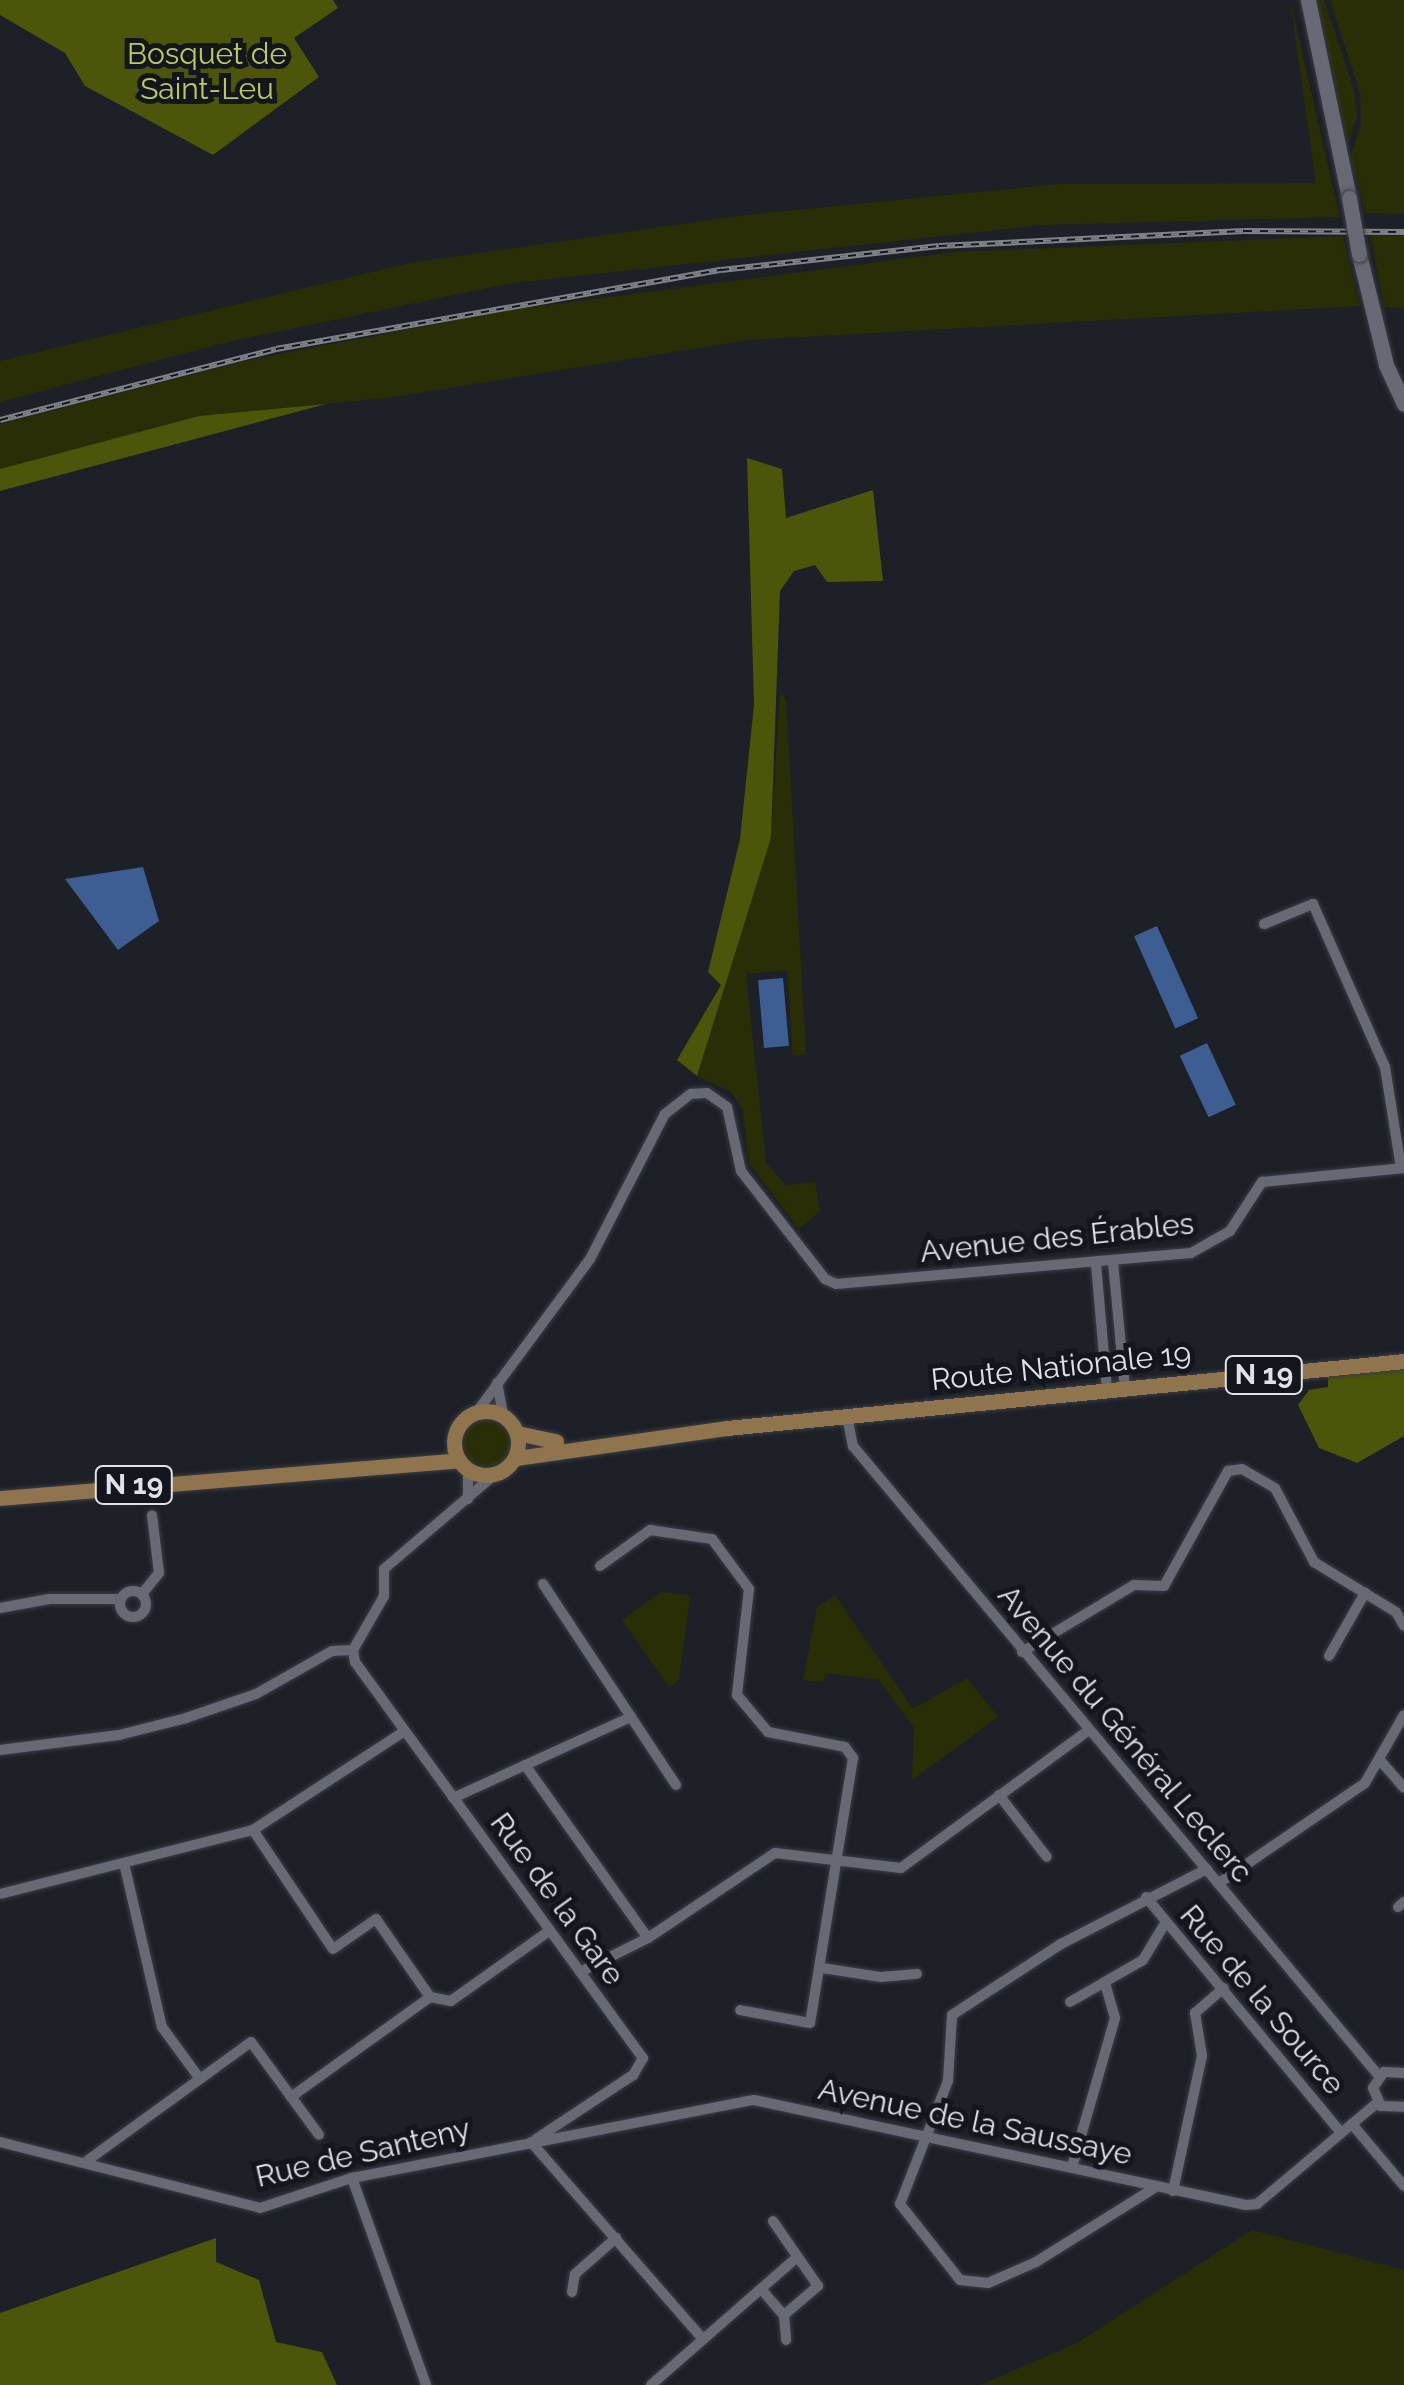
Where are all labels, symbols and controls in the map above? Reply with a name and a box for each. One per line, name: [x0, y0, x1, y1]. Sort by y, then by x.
park label: Bosquet de Saint-Leu: [127, 36, 287, 106]
street label: Avenue des Érables: [918, 1206, 1196, 1270]
street label: Route Nationale 19: [929, 1335, 1193, 1399]
road number: N 19: [1224, 1352, 1304, 1398]
road number: N 19: [94, 1462, 174, 1508]
street label: Avenue du Général Leclerc: [990, 1578, 1260, 1890]
street label: Rue de la Gare: [482, 1806, 632, 1992]
street label: Rue de la Source: [1172, 1898, 1352, 2102]
street label: Avenue de la Saussaye: [815, 2071, 1135, 2173]
street label: Rue de Santeny: [252, 2111, 474, 2195]

